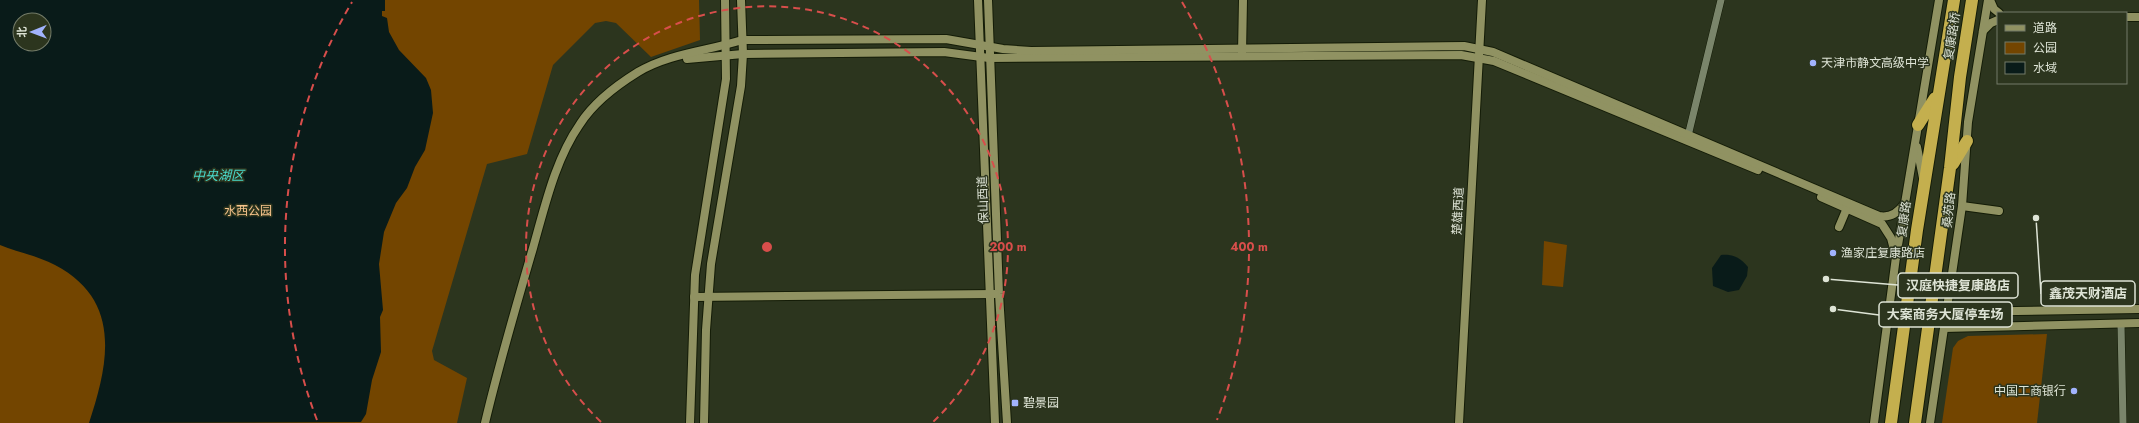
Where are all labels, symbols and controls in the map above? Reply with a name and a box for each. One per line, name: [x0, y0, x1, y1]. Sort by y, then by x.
street label: 复康路桥: [1939, 11, 1965, 61]
north arrow: [12, 12, 52, 52]
legend: [1997, 12, 2127, 84]
text: 道路: [2033, 19, 2057, 37]
text: 北: [14, 27, 30, 38]
text: 公园: [2033, 39, 2057, 57]
place label: 天津市静文高级中学: [1821, 54, 1929, 72]
marker: 天津市静文高级中学: [1808, 58, 1818, 68]
text: 水域: [2033, 59, 2057, 77]
water label: 中央湖区: [192, 166, 246, 185]
street label: 保山西道: [973, 176, 993, 224]
street label: 楚雄西道: [1448, 187, 1468, 235]
street label: 桑苑路: [1938, 191, 1960, 229]
street label: 复康路: [1893, 200, 1915, 238]
park label: 水西公园: [224, 202, 272, 220]
text: 200 m: [989, 238, 1027, 256]
text: 400 m: [1230, 238, 1268, 256]
centre of rings: [760, 240, 774, 254]
place label: 渔家庄复康路店: [1841, 244, 1925, 262]
marker: 渔家庄复康路店: [1828, 248, 1838, 258]
callout: 汉庭快捷复康路店: [1898, 273, 2018, 298]
text: 汉庭快捷复康路店: [1906, 276, 2010, 295]
callout: 鑫茂天财酒店: [2041, 281, 2135, 306]
text: 鑫茂天财酒店: [2049, 284, 2127, 303]
callout: 大案商务大厦停车场: [1879, 302, 2012, 327]
text: 大案商务大厦停车场: [1886, 305, 2004, 324]
place label: 中国工商银行: [1994, 382, 2066, 400]
marker: 中国工商银行: [2069, 386, 2079, 396]
place label: 碧景园: [1023, 394, 1059, 412]
marker: 碧景园: [1010, 398, 1020, 408]

